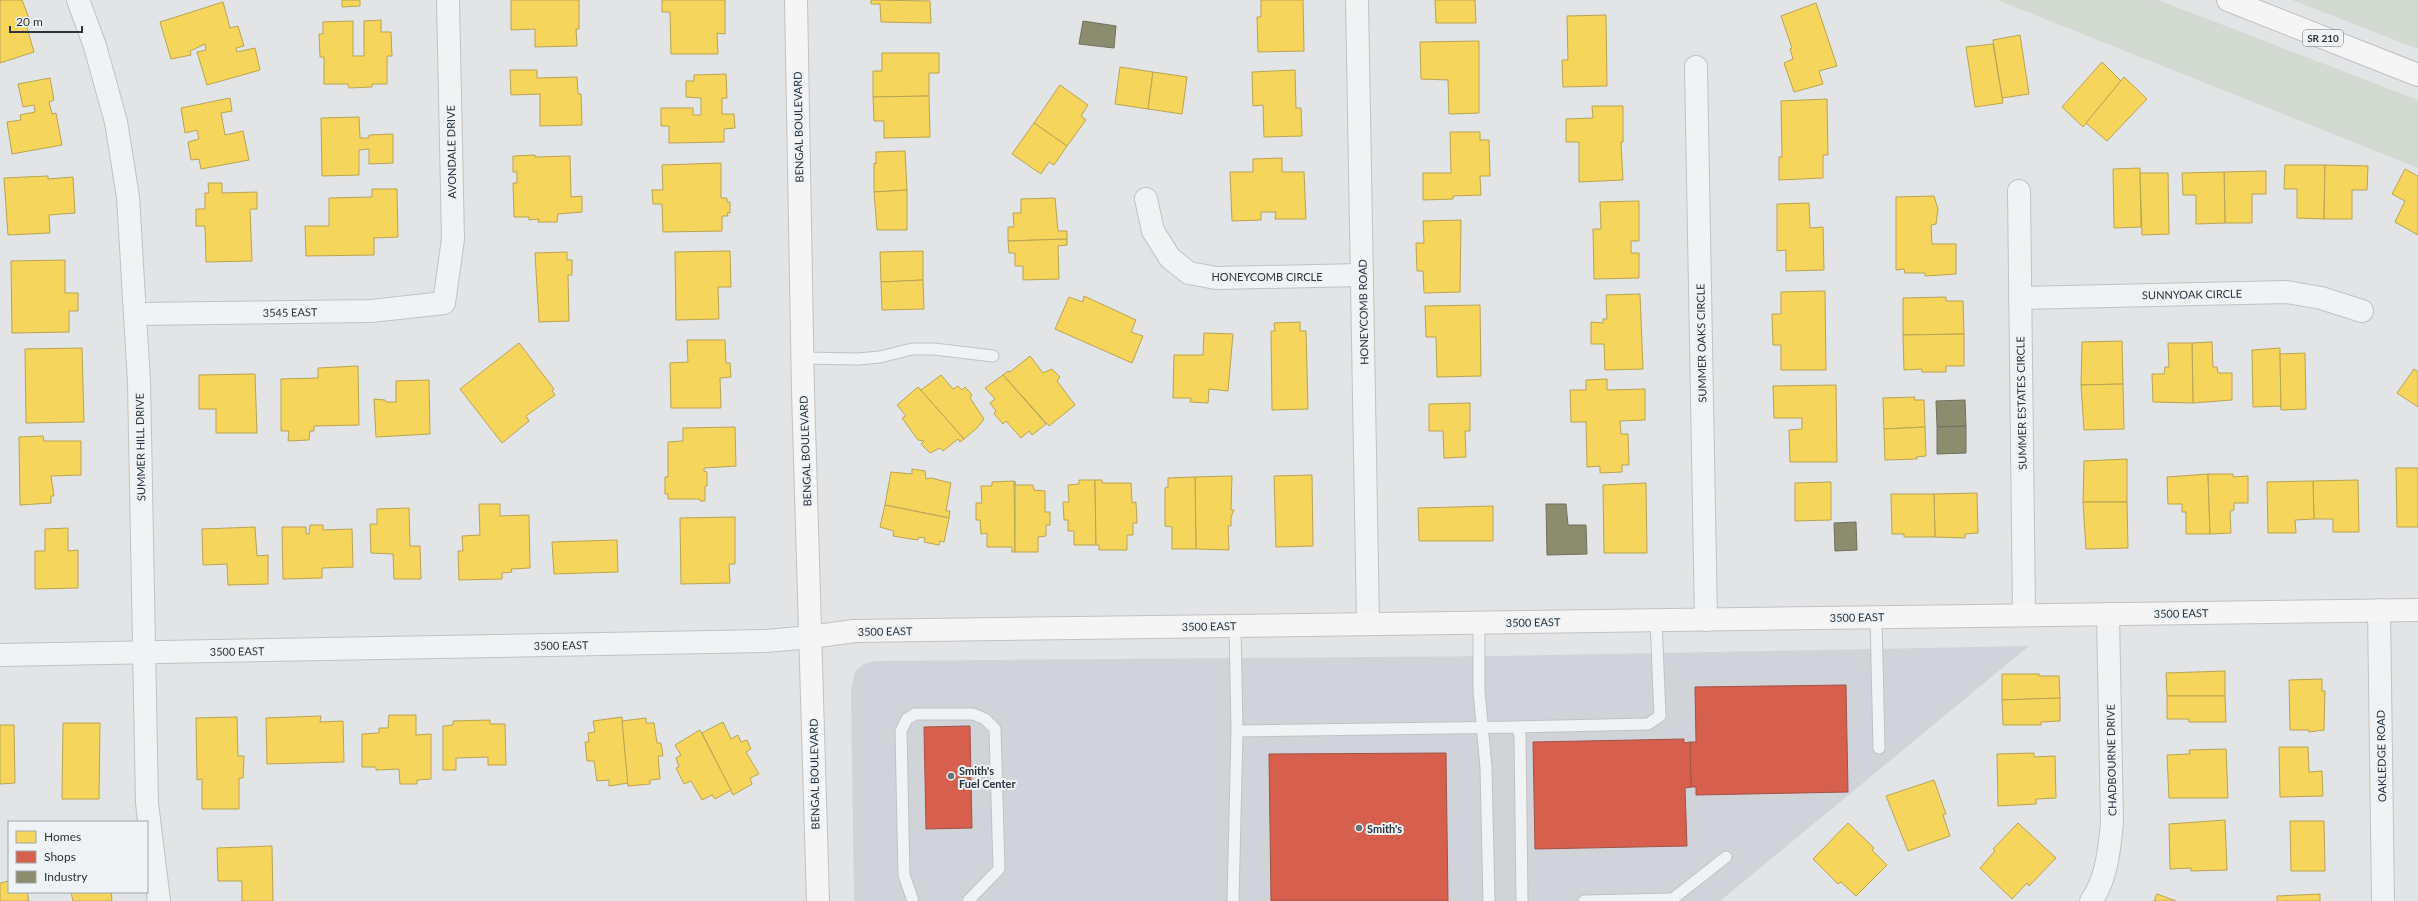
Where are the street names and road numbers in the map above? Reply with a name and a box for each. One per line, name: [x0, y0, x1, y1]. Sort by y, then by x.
road number: SR 210: [2303, 30, 2343, 46]
street label: BENGAL BOULEVARD: [791, 71, 805, 183]
street label: AVONDALE DRIVE: [444, 105, 458, 199]
street label: HONEYCOMB ROAD: [1356, 259, 1370, 365]
street label: HONEYCOMB CIRCLE: [1211, 270, 1323, 283]
street label: SUMMER OAKS CIRCLE: [1693, 283, 1709, 403]
street label: SUNNYOAK CIRCLE: [2142, 287, 2242, 301]
street label: 3545 EAST: [263, 305, 318, 319]
street label: SUMMER ESTATES CIRCLE: [2013, 336, 2029, 470]
street label: SUMMER HILL DRIVE: [133, 393, 147, 501]
street label: BENGAL BOULEVARD: [797, 395, 813, 507]
street label: 3500 EAST: [2154, 606, 2209, 620]
street label: 3500 EAST: [1830, 610, 1885, 624]
street label: 3500 EAST: [1506, 615, 1561, 629]
street label: 3500 EAST: [1182, 619, 1237, 633]
street label: 3500 EAST: [858, 624, 913, 638]
street label: 3500 EAST: [534, 638, 589, 652]
street label: 3500 EAST: [210, 644, 265, 658]
street label: CHADBOURNE DRIVE: [2104, 704, 2118, 816]
street label: OAKLEDGE ROAD: [2374, 710, 2388, 802]
street label: BENGAL BOULEVARD: [807, 718, 821, 830]

